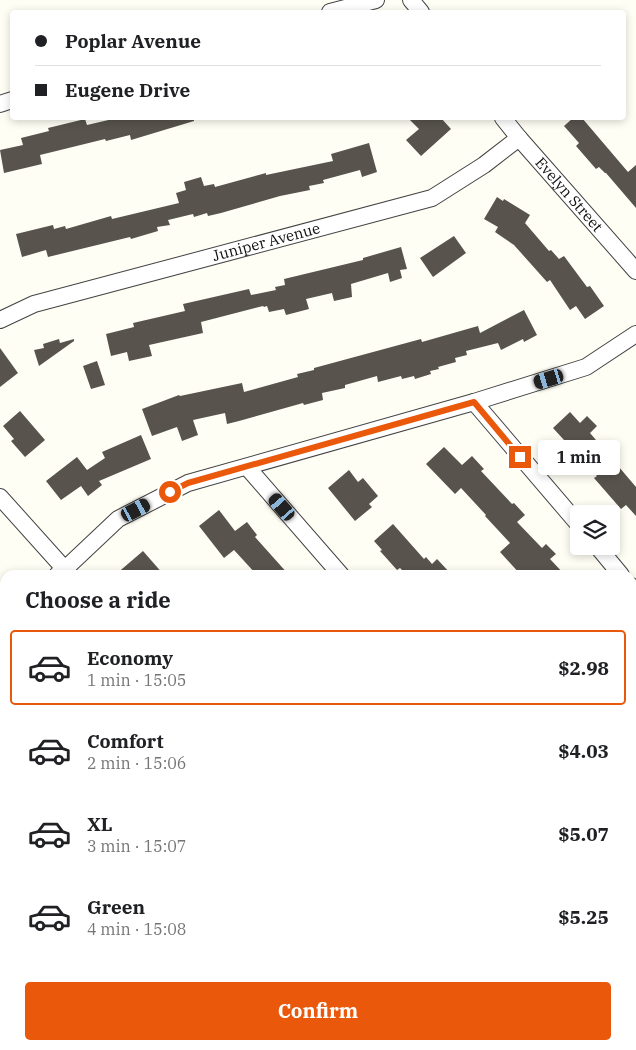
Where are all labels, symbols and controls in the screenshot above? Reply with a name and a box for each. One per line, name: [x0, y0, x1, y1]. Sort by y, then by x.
text: Poplar Avenue: [65, 29, 201, 53]
text: Eugene Drive: [65, 78, 190, 102]
street label: Evelyn Street: [531, 153, 607, 236]
street label: Juniper Avenue: [210, 218, 322, 265]
car: [532, 367, 565, 391]
callout: 1 min: [538, 440, 620, 474]
route end: [509, 446, 531, 468]
text: 1 min: [557, 447, 601, 467]
route start: [159, 481, 181, 503]
car: [266, 491, 297, 523]
car: [119, 496, 152, 524]
map controls: [570, 505, 620, 555]
button: layers: [570, 505, 620, 555]
text: Choose a ride: [25, 585, 171, 614]
icon: car: [27, 645, 72, 690]
text: Economy: [87, 646, 173, 670]
text: $2.98: [558, 656, 609, 680]
text: 1 min · 15:05: [87, 670, 186, 690]
icon: car: [27, 728, 72, 773]
text: Comfort: [87, 729, 164, 753]
text: $4.03: [558, 739, 609, 763]
text: 2 min · 15:06: [87, 753, 186, 773]
icon: car: [27, 811, 72, 856]
text: XL: [87, 812, 113, 836]
text: $5.07: [558, 822, 609, 846]
text: 3 min · 15:07: [87, 836, 186, 856]
icon: car: [27, 894, 72, 939]
text: Green: [87, 895, 145, 919]
text: $5.25: [558, 905, 609, 929]
text: 4 min · 15:08: [87, 919, 186, 939]
button: Confirm: [25, 982, 611, 1040]

